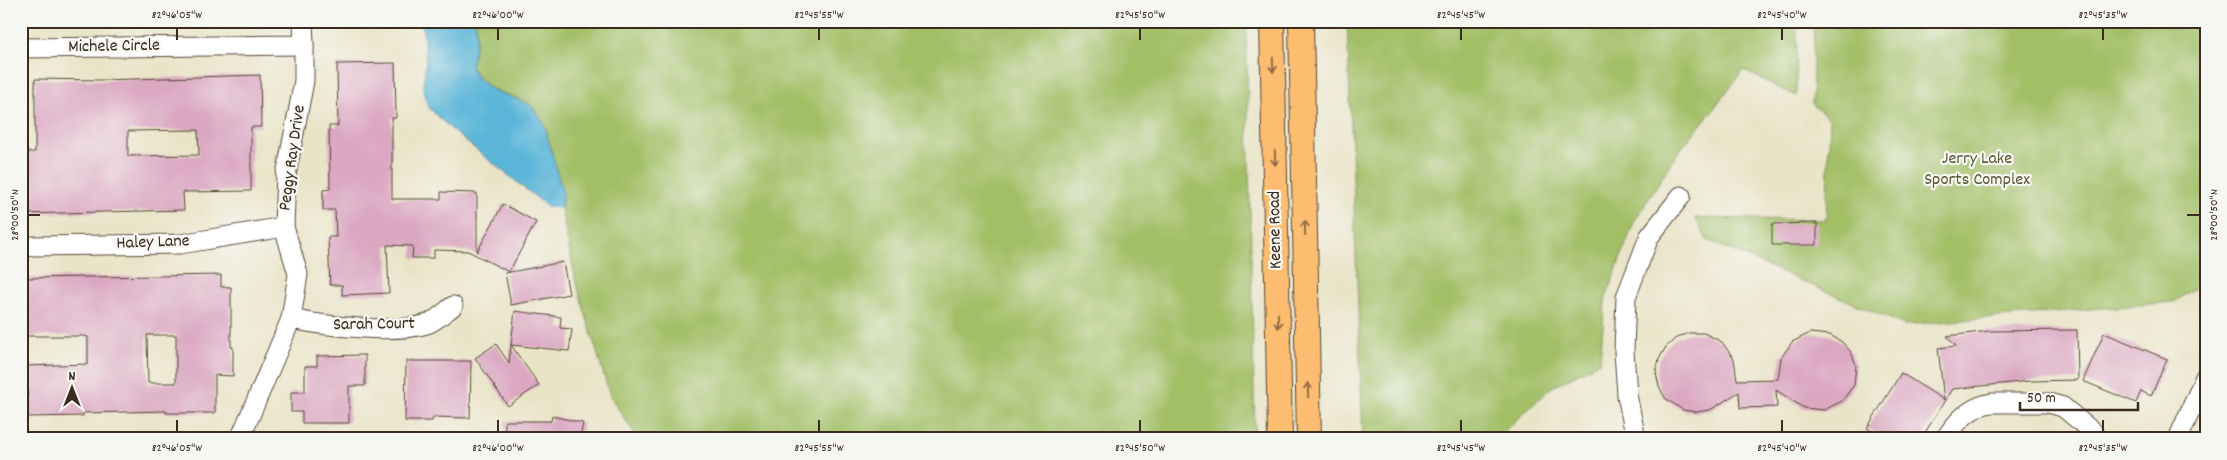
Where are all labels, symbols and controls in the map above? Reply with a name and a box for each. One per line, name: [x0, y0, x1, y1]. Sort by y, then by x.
text: 82°46'05"W: [152, 7, 202, 24]
text: 82°46'00"W: [472, 7, 524, 24]
text: 82°45'55"W: [794, 7, 844, 24]
text: 82°45'50"W: [1115, 7, 1165, 24]
text: 82°45'45"W: [1437, 7, 1485, 24]
text: 82°45'40"W: [1757, 7, 1807, 24]
text: 82°45'35"W: [2079, 7, 2128, 24]
street label: Michele Circle: [68, 34, 160, 60]
one-way arrow: [1268, 57, 1278, 73]
street label: Peggy Ray Drive: [273, 103, 313, 213]
park label: Jerry Lake Sports Complex: [1924, 147, 2030, 193]
one-way arrow: [1270, 150, 1280, 166]
text: 28°00'50"N: [7, 189, 24, 241]
text: 28°00'50"N: [2206, 189, 2223, 241]
street label: Keene Road: [1263, 191, 1289, 269]
one-way arrow: [1300, 220, 1310, 236]
street label: Haley Lane: [116, 229, 190, 257]
street label: Sarah Court: [333, 312, 415, 338]
one-way arrow: [1273, 312, 1283, 328]
north arrow: [48, 362, 98, 412]
text: N: [69, 367, 76, 387]
scale bar: [2020, 380, 2137, 412]
one-way arrow: [1303, 382, 1312, 398]
text: 50 m: [2027, 388, 2056, 410]
text: 82°46'05"W: [152, 440, 202, 457]
text: 82°46'00"W: [472, 440, 524, 457]
text: 82°45'55"W: [794, 440, 844, 457]
text: 82°45'50"W: [1115, 440, 1165, 457]
text: 82°45'45"W: [1437, 440, 1485, 457]
text: 82°45'40"W: [1757, 440, 1807, 457]
text: 82°45'35"W: [2079, 440, 2128, 457]

